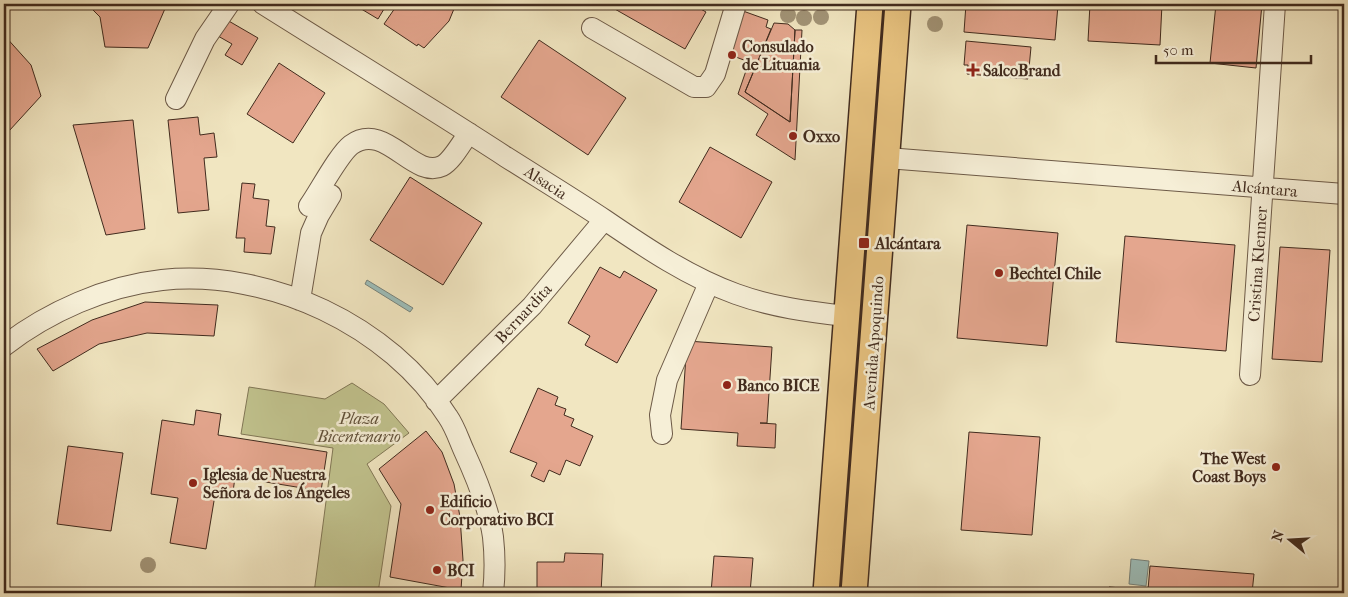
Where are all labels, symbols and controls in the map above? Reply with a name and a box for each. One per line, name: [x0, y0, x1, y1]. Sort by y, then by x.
scale bar: [1156, 32, 1310, 64]
place label: Consulado de Lituania: [742, 37, 820, 74]
text: 50 m: [1163, 41, 1194, 59]
marker: Consulado de Lituania: [726, 49, 738, 61]
place label: SalcoBrand: [983, 61, 1062, 80]
marker: SalcoBrand: [967, 64, 979, 76]
place label: Oxxo: [803, 127, 840, 146]
marker: Oxxo: [787, 130, 799, 142]
street label: Alsacia: [520, 161, 571, 204]
street label: Alcántara: [1230, 176, 1299, 201]
street label: Cristina Klenner: [1244, 205, 1271, 322]
place label: Alcántara: [874, 234, 941, 253]
marker: Alcántara: [857, 236, 871, 250]
place label: Bechtel Chile: [1009, 264, 1101, 283]
marker: Bechtel Chile: [993, 267, 1005, 279]
street label: Avenida Apoquindo: [859, 275, 888, 412]
street label: Bernardita: [491, 279, 556, 347]
place label: Banco BICE: [737, 376, 820, 395]
marker: Banco BICE: [721, 379, 733, 391]
park label: Plaza Bicentenario: [316, 409, 401, 446]
place label: The West Coast Boys: [1192, 449, 1266, 487]
marker: The West Coast Boys: [1270, 461, 1282, 473]
place label: Iglesia de Nuestra Señora de los Ángeles: [203, 465, 350, 503]
marker: Iglesia de Nuestra Señora de los Ángeles: [187, 477, 199, 489]
place label: Edificio Corporativo BCI: [440, 492, 554, 530]
marker: Edificio Corporativo BCI: [424, 504, 436, 516]
north arrow: [1266, 514, 1316, 564]
text: N: [1268, 528, 1288, 544]
place label: BCI: [447, 561, 475, 580]
marker: BCI: [431, 564, 443, 576]

